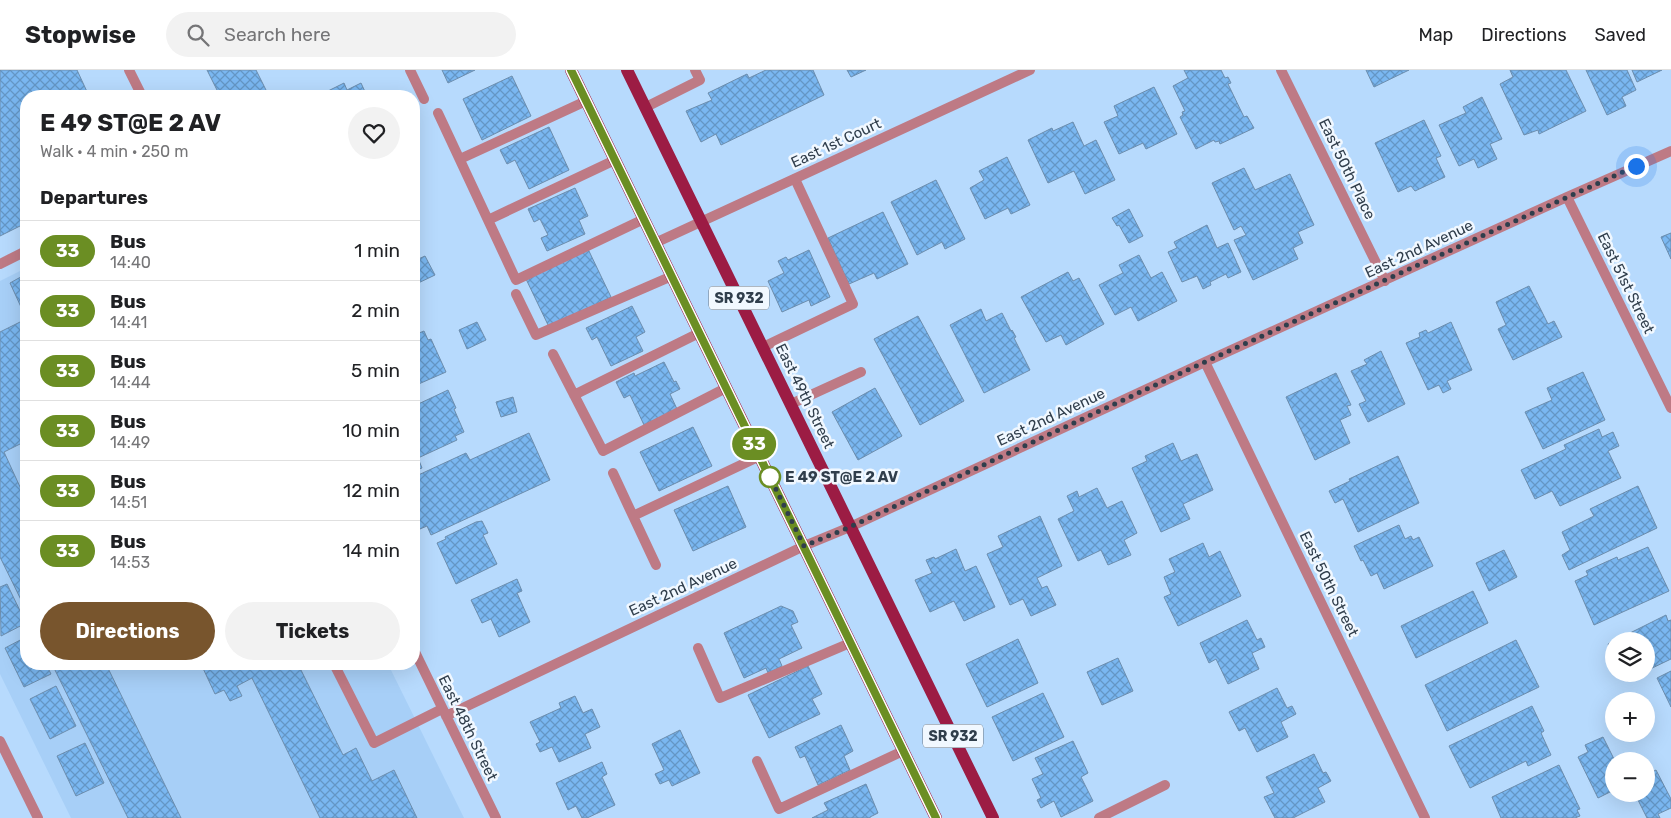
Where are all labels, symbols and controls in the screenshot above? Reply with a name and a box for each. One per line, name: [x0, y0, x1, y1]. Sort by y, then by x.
search box: [166, 12, 516, 57]
text: Stopwise: [25, 21, 136, 49]
icon: search: [184, 21, 212, 49]
text: Search here: [224, 23, 331, 46]
text: Map: [1418, 24, 1453, 46]
text: Directions: [1481, 24, 1567, 46]
text: Saved: [1595, 24, 1646, 46]
button: heart: [348, 107, 400, 159]
text: E 49 ST@E 2 AV: [40, 109, 221, 137]
street label: East 1st Court: [788, 114, 884, 172]
street label: East 50th Place: [1315, 116, 1379, 222]
text: Walk · 4 min · 250 m: [40, 142, 188, 161]
your location: [1624, 154, 1649, 179]
text: Departures: [40, 186, 148, 209]
street label: East 2nd Avenue: [1362, 216, 1476, 282]
text: Bus: [110, 230, 146, 253]
street label: East 51st Street: [1594, 230, 1658, 337]
text: 1 min: [354, 239, 400, 262]
text: 33: [56, 240, 79, 262]
text: 14:40: [110, 253, 151, 272]
road number: SR 932: [709, 287, 769, 310]
text: Bus: [110, 290, 146, 313]
text: 2 min: [351, 299, 400, 322]
text: 33: [56, 300, 79, 322]
text: 14:41: [110, 313, 147, 332]
street label: East 49th Street: [772, 341, 838, 452]
text: Bus: [110, 350, 146, 373]
text: 5 min: [351, 359, 400, 382]
text: 33: [56, 360, 79, 382]
text: 14:44: [110, 373, 151, 392]
street label: East 2nd Avenue: [994, 384, 1108, 450]
text: Bus: [110, 410, 146, 433]
text: 10 min: [342, 419, 400, 442]
text: 33: [56, 420, 79, 442]
line badge: 33: [732, 428, 776, 460]
text: 14:49: [110, 433, 150, 452]
text: 33: [742, 433, 766, 455]
marker: E 49 ST@E 2 AV: [759, 466, 781, 488]
place label: E 49 ST@E 2 AV: [785, 468, 899, 486]
text: Bus: [110, 470, 146, 493]
text: 12 min: [343, 479, 400, 502]
text: 33: [56, 480, 79, 502]
text: 14:51: [110, 493, 147, 512]
street label: East 50th Street: [1296, 528, 1362, 640]
text: Bus: [110, 530, 146, 553]
text: 14 min: [342, 539, 400, 562]
text: 33: [56, 540, 79, 562]
text: 14:53: [110, 553, 150, 572]
street label: East 2nd Avenue: [626, 554, 740, 620]
button: Directions: [40, 602, 215, 660]
button: Tickets: [225, 602, 400, 660]
map controls: [1605, 632, 1655, 802]
button: layers: [1605, 632, 1655, 682]
street label: East 48th Street: [435, 672, 501, 784]
button: +: [1605, 692, 1655, 742]
road number: SR 932: [923, 724, 983, 748]
button: −: [1605, 752, 1655, 802]

